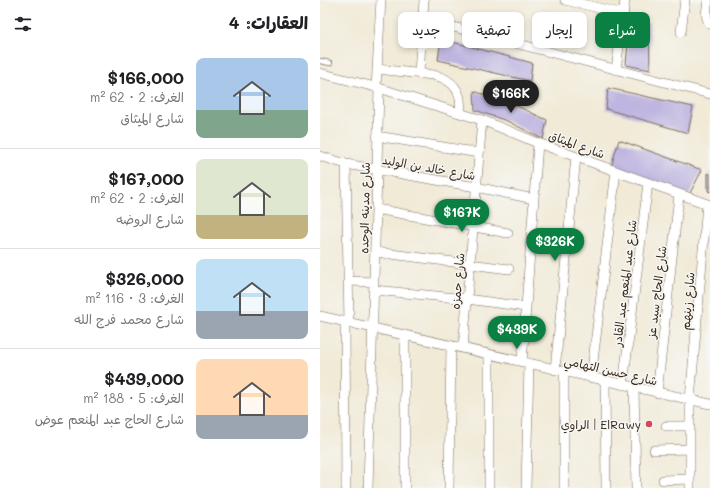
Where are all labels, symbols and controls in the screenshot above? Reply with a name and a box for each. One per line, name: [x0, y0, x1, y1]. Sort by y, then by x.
text: العقارات: 4: [229, 11, 308, 33]
chip: جديد: [398, 12, 454, 48]
chip: تصفية: [462, 12, 524, 48]
chip: إيجار: [532, 12, 587, 48]
chip: شراء: [595, 12, 650, 48]
icon: filters: [12, 13, 34, 35]
text: $166,000: [107, 66, 184, 88]
icon: home: [228, 74, 276, 122]
pin: $166K: [483, 80, 539, 114]
text: $166K: [492, 84, 530, 101]
text: الغرف: 2 · 62 m²: [90, 88, 184, 105]
text: شارع الميثاق: [121, 109, 184, 126]
street label: شارع الميثاق: [546, 126, 607, 163]
street label: شارع خالد بن الوليد: [381, 151, 477, 185]
street label: شارع مدينه الوحده: [355, 162, 375, 254]
text: $167,000: [108, 167, 184, 189]
icon: home: [228, 175, 276, 223]
text: الغرف: 2 · 62 m²: [90, 189, 184, 206]
pin: $167K: [434, 199, 490, 233]
text: $167K: [443, 203, 481, 220]
text: شارع الروضه: [116, 210, 184, 227]
street label: شارع عبد المنعم عبد القادر: [608, 219, 642, 349]
pin: $326K: [527, 228, 583, 262]
text: $326K: [535, 232, 575, 249]
street label: شارع الحاج سيد عز: [642, 245, 672, 340]
street label: شارع حمزه: [447, 252, 469, 310]
text: $326,000: [105, 267, 184, 289]
street label: شارع زينهم: [676, 271, 700, 331]
icon: home: [228, 275, 276, 323]
text: الغرف: 3 · 116 m²: [85, 289, 184, 306]
text: شارع محمد فرج الله: [74, 310, 184, 327]
pin: $439K: [489, 316, 545, 350]
text: $439K: [497, 320, 537, 337]
street label: شارع حسن التهامي: [562, 352, 659, 392]
text: $439,000: [104, 367, 184, 389]
icon: home: [228, 375, 276, 423]
text: الغرف: 5 · 188 m²: [83, 389, 184, 406]
text: شارع الحاج عبد المنعم عوض: [35, 410, 184, 427]
place label: الراوي | ElRawy: [561, 416, 641, 434]
marker: الراوي | ElRawy: [644, 419, 654, 429]

